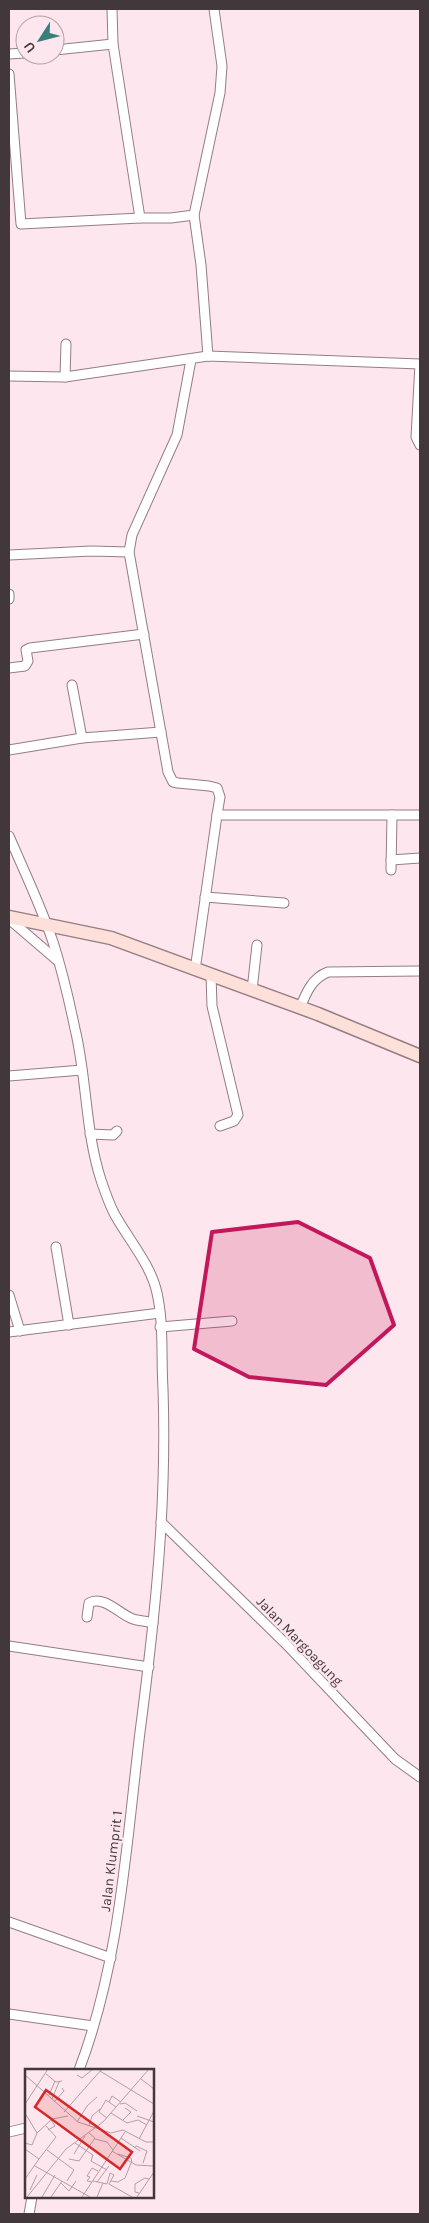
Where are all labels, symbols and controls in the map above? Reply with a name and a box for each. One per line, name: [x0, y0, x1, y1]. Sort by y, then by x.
north arrow: [15, 15, 65, 65]
text: U: [20, 38, 40, 56]
street label: Jalan Margoagung: [253, 1593, 347, 1689]
street label: Jalan Klumprit 1: [97, 1810, 126, 1912]
inset map: [25, 2069, 154, 2198]

